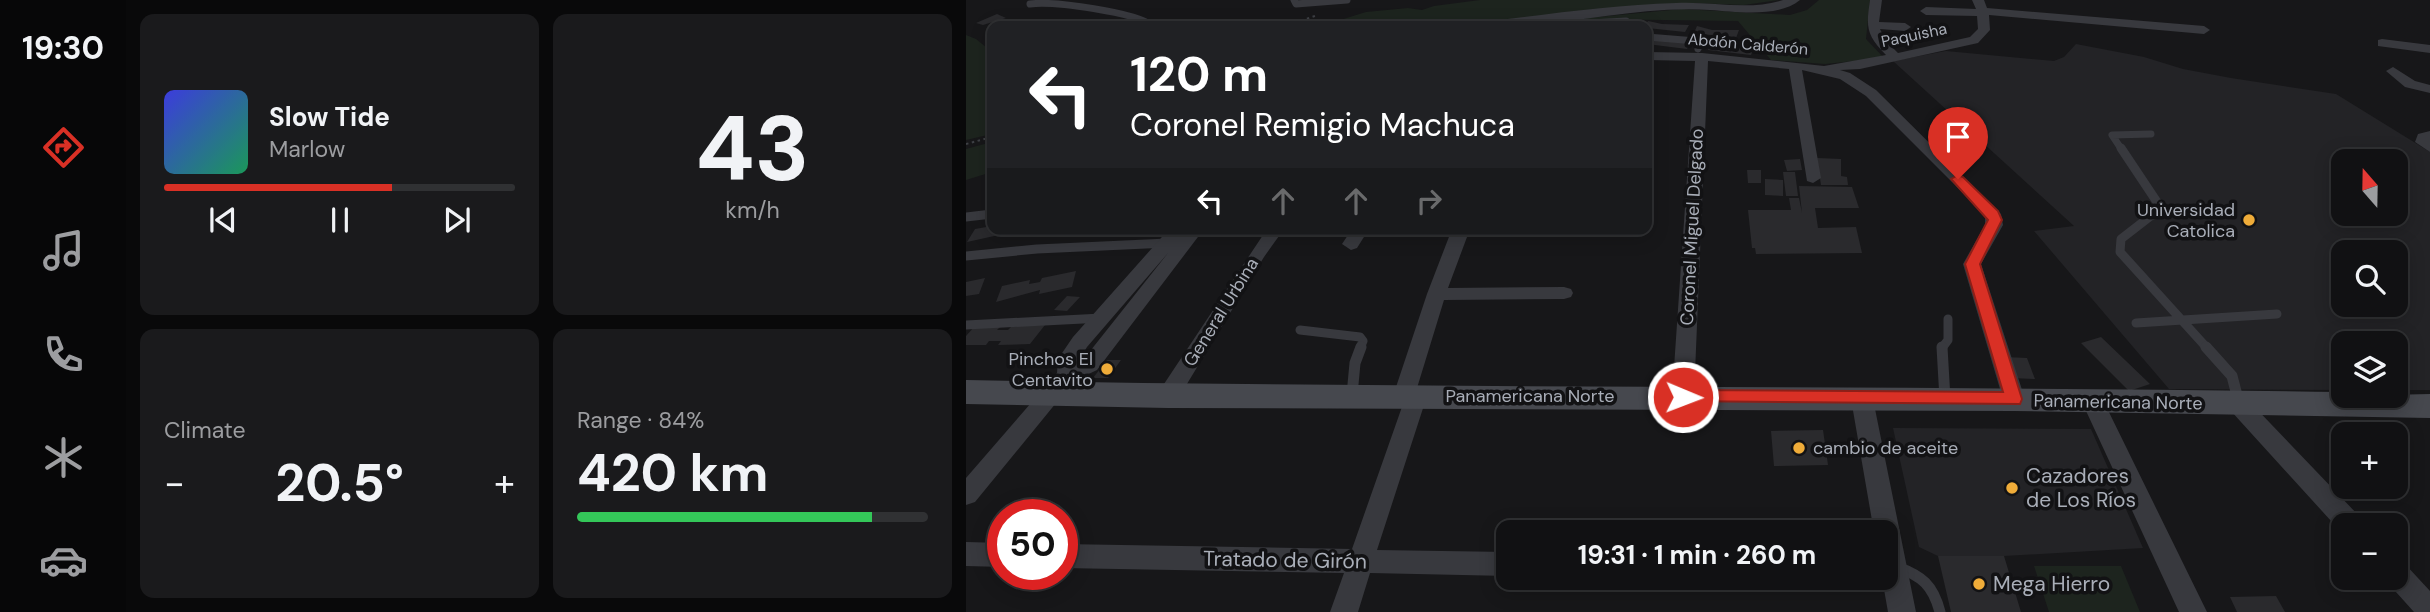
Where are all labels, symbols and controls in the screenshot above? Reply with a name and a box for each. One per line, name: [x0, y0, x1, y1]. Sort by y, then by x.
street label: Paquisha: [1879, 18, 1949, 52]
text: 19:30: [22, 27, 104, 69]
street label: Abdón Calderón: [1687, 28, 1809, 60]
text: 120 m: [1130, 42, 1268, 106]
icon: left: [1015, 49, 1106, 140]
text: 43: [695, 90, 810, 208]
text: Slow Tide: [269, 100, 390, 134]
text: Coronel Remigio Machuca: [1130, 104, 1515, 146]
pin: [1928, 107, 1988, 179]
icon: arrive: [1939, 118, 1977, 156]
icon: directions: [39, 123, 88, 172]
street label: Coronel Miguel Delgado: [1675, 128, 1709, 326]
text: Marlow: [269, 134, 345, 164]
north arrow: [2331, 149, 2408, 226]
map controls: [2331, 149, 2408, 590]
icon: left: [1191, 182, 1229, 220]
icon: ahead: [1264, 182, 1302, 220]
icon: ahead: [1337, 182, 1375, 220]
icon: right: [1410, 182, 1448, 220]
text: km/h: [725, 195, 780, 225]
place label: Universidad Catolica: [2137, 198, 2235, 243]
icon: previous: [204, 201, 242, 239]
icon: pause: [321, 201, 359, 239]
icon: next: [438, 201, 476, 239]
marker: Universidad Catolica: [2241, 212, 2257, 228]
icon: music: [39, 226, 88, 275]
button: search: [2331, 240, 2408, 317]
street label: General Urbina: [1178, 253, 1264, 371]
icon: phone: [39, 330, 88, 379]
button: layers: [2331, 331, 2408, 408]
place label: Pinchos El Centavito: [1009, 347, 1093, 392]
position arrow: [1646, 360, 1720, 434]
marker: Pinchos El Centavito: [1099, 361, 1115, 377]
street label: Panamericana Norte: [1446, 384, 1614, 408]
street label: Panamericana Norte: [2033, 389, 2203, 415]
text: Range · 84%: [577, 405, 704, 435]
text: Climate: [164, 415, 246, 445]
button: +: [2331, 422, 2408, 499]
icon: climate: [39, 433, 88, 482]
place label: cambio de aceite: [1813, 436, 1958, 460]
text: 420 km: [577, 439, 768, 507]
marker: cambio de aceite: [1791, 440, 1807, 456]
text: 20.5°: [275, 449, 404, 517]
text: −: [164, 458, 185, 508]
text: +: [494, 458, 515, 508]
place label: Cazadores de Los Ríos: [2026, 462, 2136, 514]
marker: Cazadores de Los Ríos: [2004, 480, 2020, 496]
speed limit sign: 50: [987, 499, 1078, 590]
button: −: [2331, 513, 2408, 590]
icon: car: [39, 536, 88, 585]
text: 19:31 · 1 min · 260 m: [1578, 538, 1816, 572]
street label: Tratado de Girón: [1203, 545, 1367, 575]
place label: Mega Hierro: [1993, 570, 2110, 598]
marker: Mega Hierro: [1971, 576, 1987, 592]

